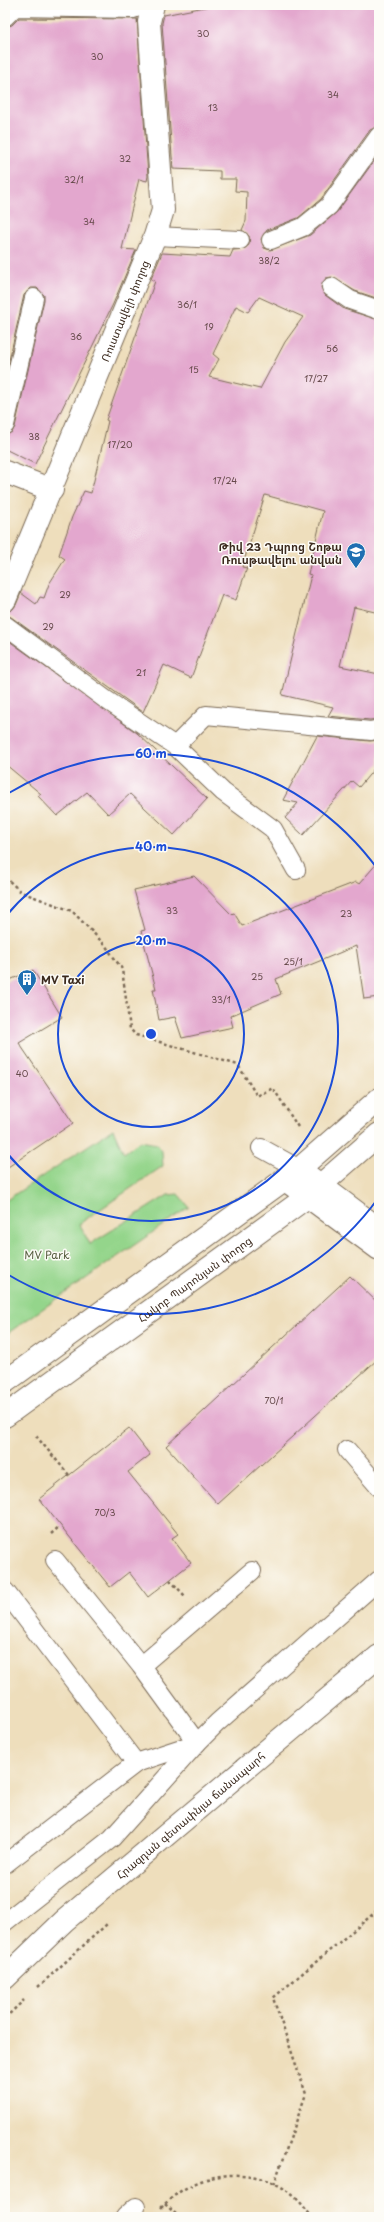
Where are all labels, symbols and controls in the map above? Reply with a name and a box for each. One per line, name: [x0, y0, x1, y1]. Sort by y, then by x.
house number: 30: [197, 26, 210, 40]
house number: 30: [91, 49, 104, 63]
house number: 34: [327, 87, 339, 101]
house number: 13: [208, 100, 218, 114]
house number: 32: [119, 151, 131, 165]
house number: 32/1: [64, 172, 84, 186]
house number: 34: [83, 214, 95, 228]
house number: 38/2: [258, 253, 280, 267]
street label: Ռուստավելի փողոց: [96, 257, 153, 364]
house number: 36/1: [177, 297, 197, 311]
house number: 19: [204, 319, 214, 333]
house number: 36: [70, 329, 82, 343]
house number: 56: [326, 341, 338, 355]
house number: 15: [189, 362, 199, 376]
house number: 17/27: [304, 371, 328, 385]
house number: 38: [28, 429, 40, 443]
house number: 17/20: [107, 437, 133, 451]
house number: 17/24: [213, 473, 237, 487]
place label: Թիվ 23 Դպրոց Շոթա Ռուսթավելու անվան: [219, 538, 342, 568]
school or university icon: Թիվ 23 Դպրոց Շոթա Ռուսթավելու անվան: [345, 541, 367, 569]
house number: 29: [59, 587, 71, 601]
house number: 29: [42, 619, 54, 633]
house number: 21: [136, 665, 146, 679]
text: 60 m: [135, 744, 167, 762]
text: 40 m: [135, 837, 167, 855]
house number: 33: [166, 903, 178, 917]
house number: 23: [340, 906, 352, 920]
text: 20 m: [135, 931, 167, 949]
house number: 25/1: [283, 954, 303, 968]
building icon: MV Taxi: [16, 968, 38, 996]
house number: 25: [251, 969, 263, 983]
place label: MV Taxi: [41, 971, 84, 988]
house number: 33/1: [211, 992, 231, 1006]
centre of rings: [144, 1027, 158, 1041]
house number: 40: [16, 1066, 29, 1080]
street label: Հակոբ Պարոնյան փողոց: [134, 1231, 255, 1326]
park label: MV Park: [24, 1246, 70, 1263]
house number: 70/1: [264, 1393, 284, 1407]
house number: 70/3: [94, 1505, 116, 1519]
street label: Հրազդան գետափնյա ճանապարհ: [112, 1747, 268, 1882]

